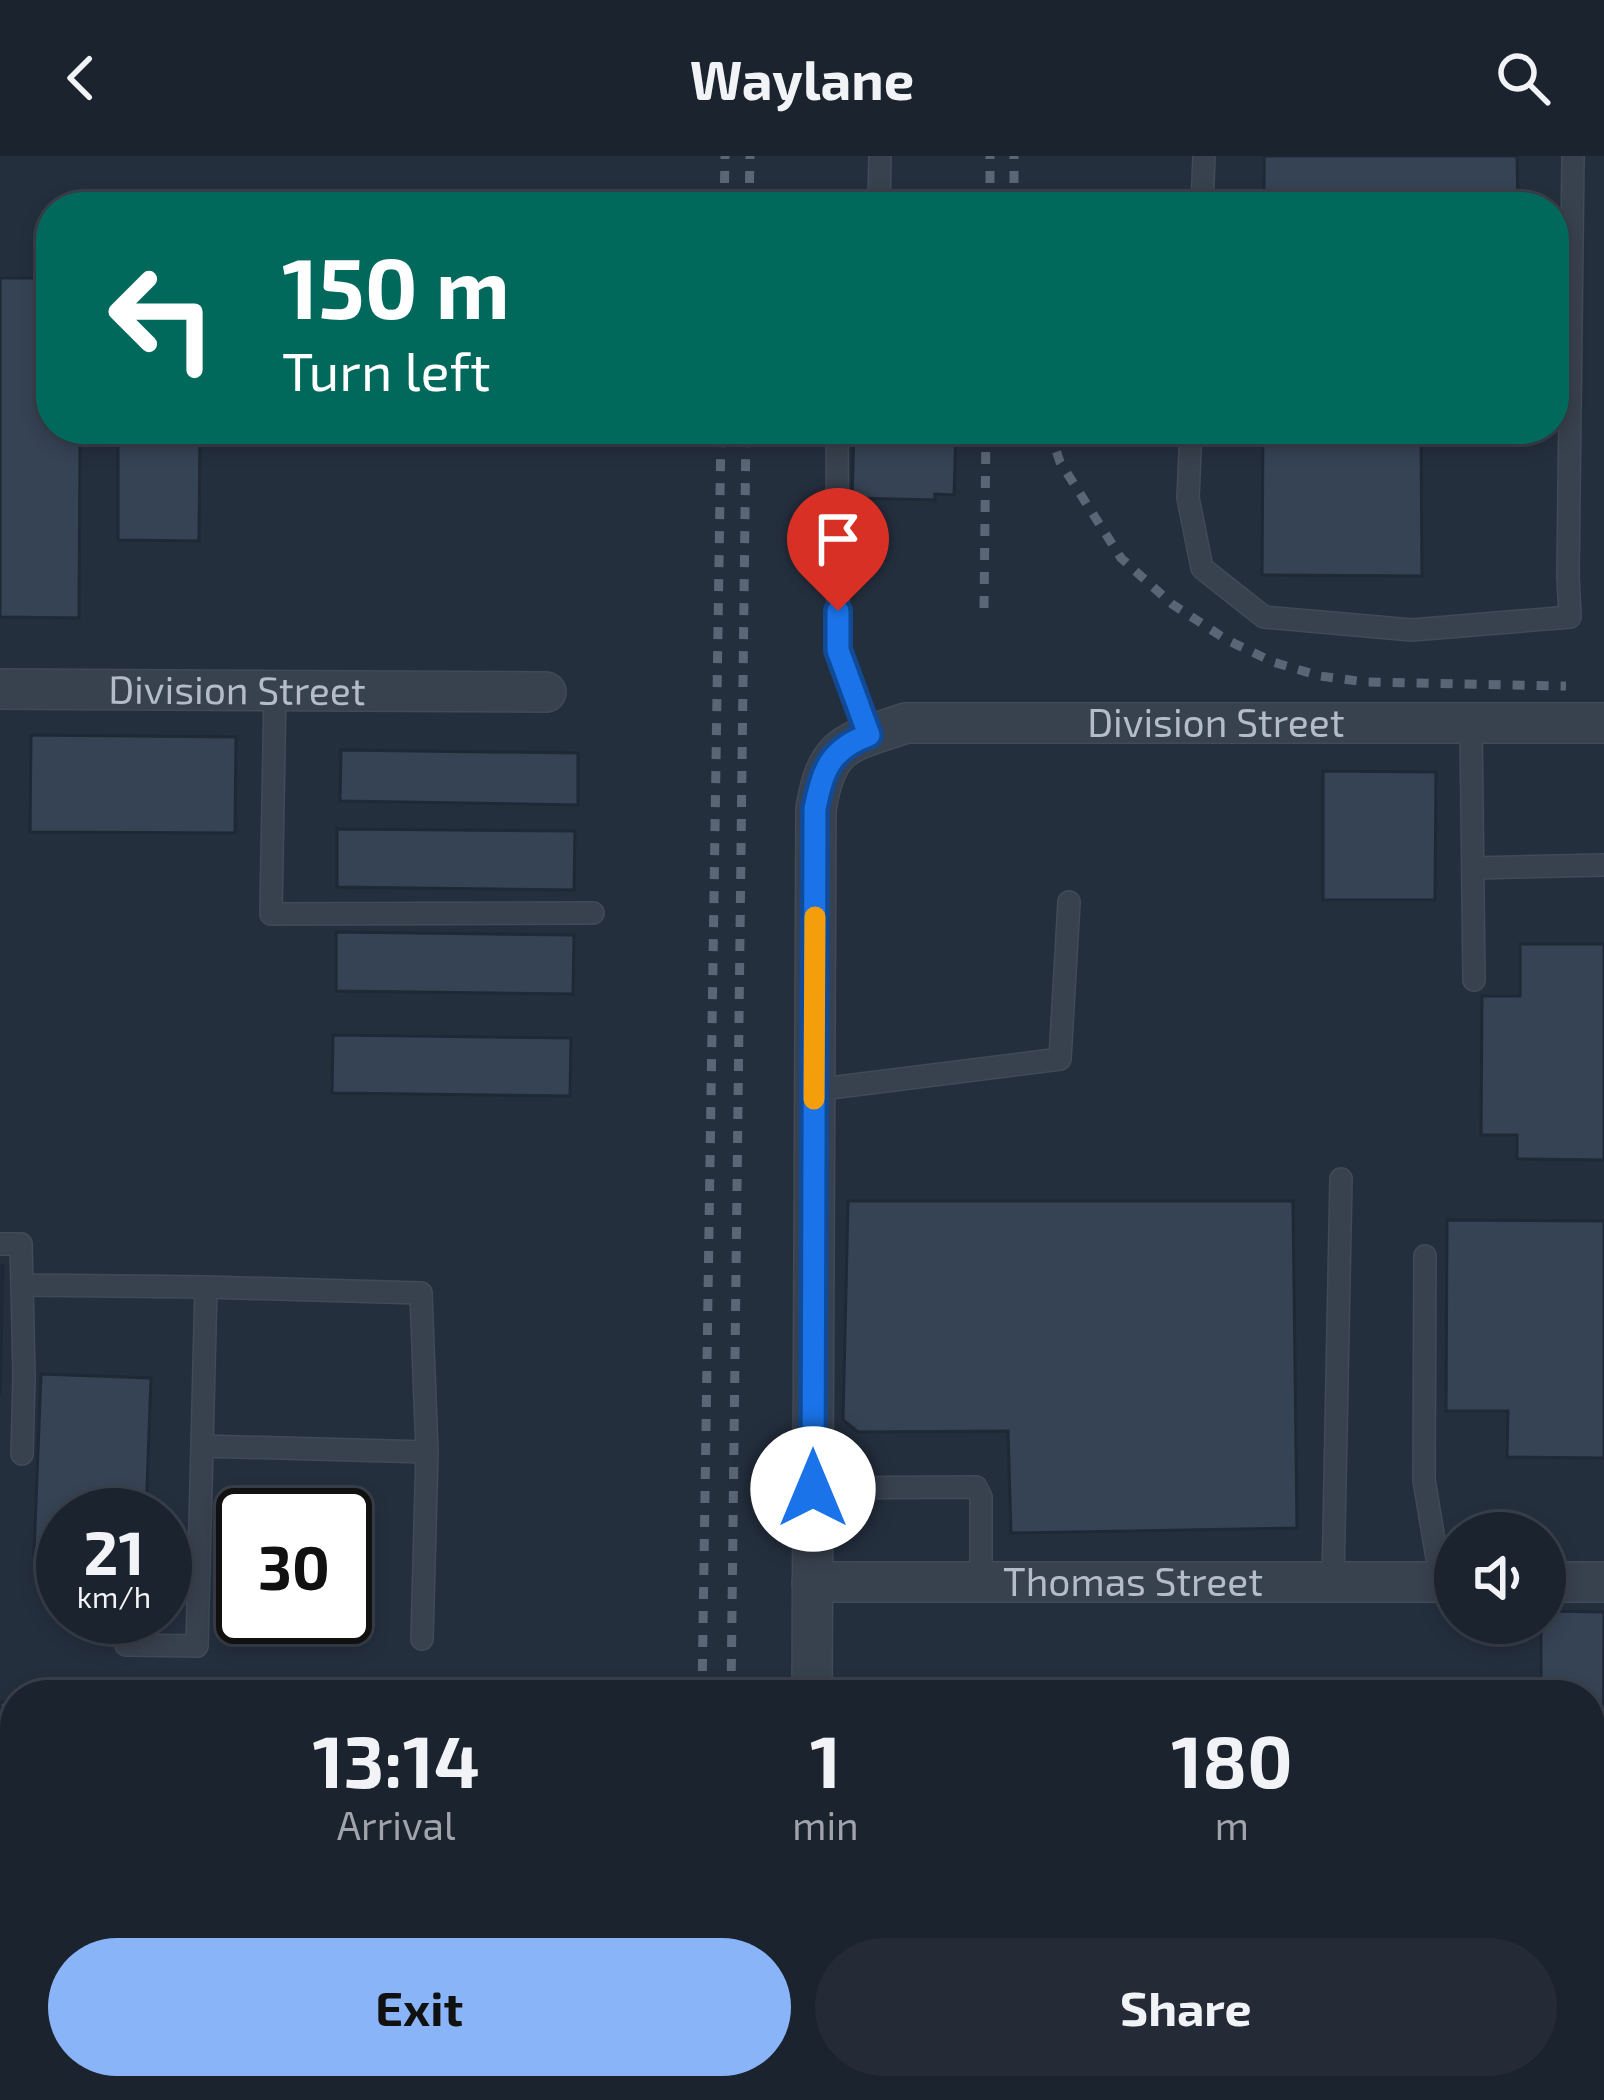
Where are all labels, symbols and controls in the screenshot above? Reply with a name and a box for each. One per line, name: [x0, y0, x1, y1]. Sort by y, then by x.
icon: back: [48, 45, 114, 111]
icon: search: [1490, 45, 1556, 111]
text: Waylane: [690, 46, 914, 111]
text: 150 m: [282, 235, 510, 336]
icon: left: [84, 240, 240, 396]
text: Turn left: [282, 337, 491, 402]
pin: [787, 488, 889, 611]
icon: arrive: [805, 506, 871, 572]
street label: Division Street: [108, 665, 366, 713]
street label: Division Street: [1087, 698, 1345, 745]
position arrow: [750, 1426, 876, 1552]
speed limit sign: 30: [216, 1488, 372, 1644]
map controls: [1434, 1512, 1566, 1644]
button: sound: [1434, 1512, 1566, 1644]
text: 21: [84, 1515, 144, 1587]
street label: Thomas Street: [1003, 1557, 1263, 1604]
text: km/h: [77, 1578, 151, 1614]
text: 13:14: [312, 1716, 480, 1802]
text: 1: [810, 1716, 841, 1802]
text: 180: [1171, 1716, 1293, 1802]
text: Arrival: [337, 1801, 455, 1848]
text: min: [792, 1801, 859, 1848]
text: m: [1215, 1801, 1249, 1848]
button: Exit: [48, 1938, 791, 2076]
button: Share: [815, 1938, 1557, 2076]

